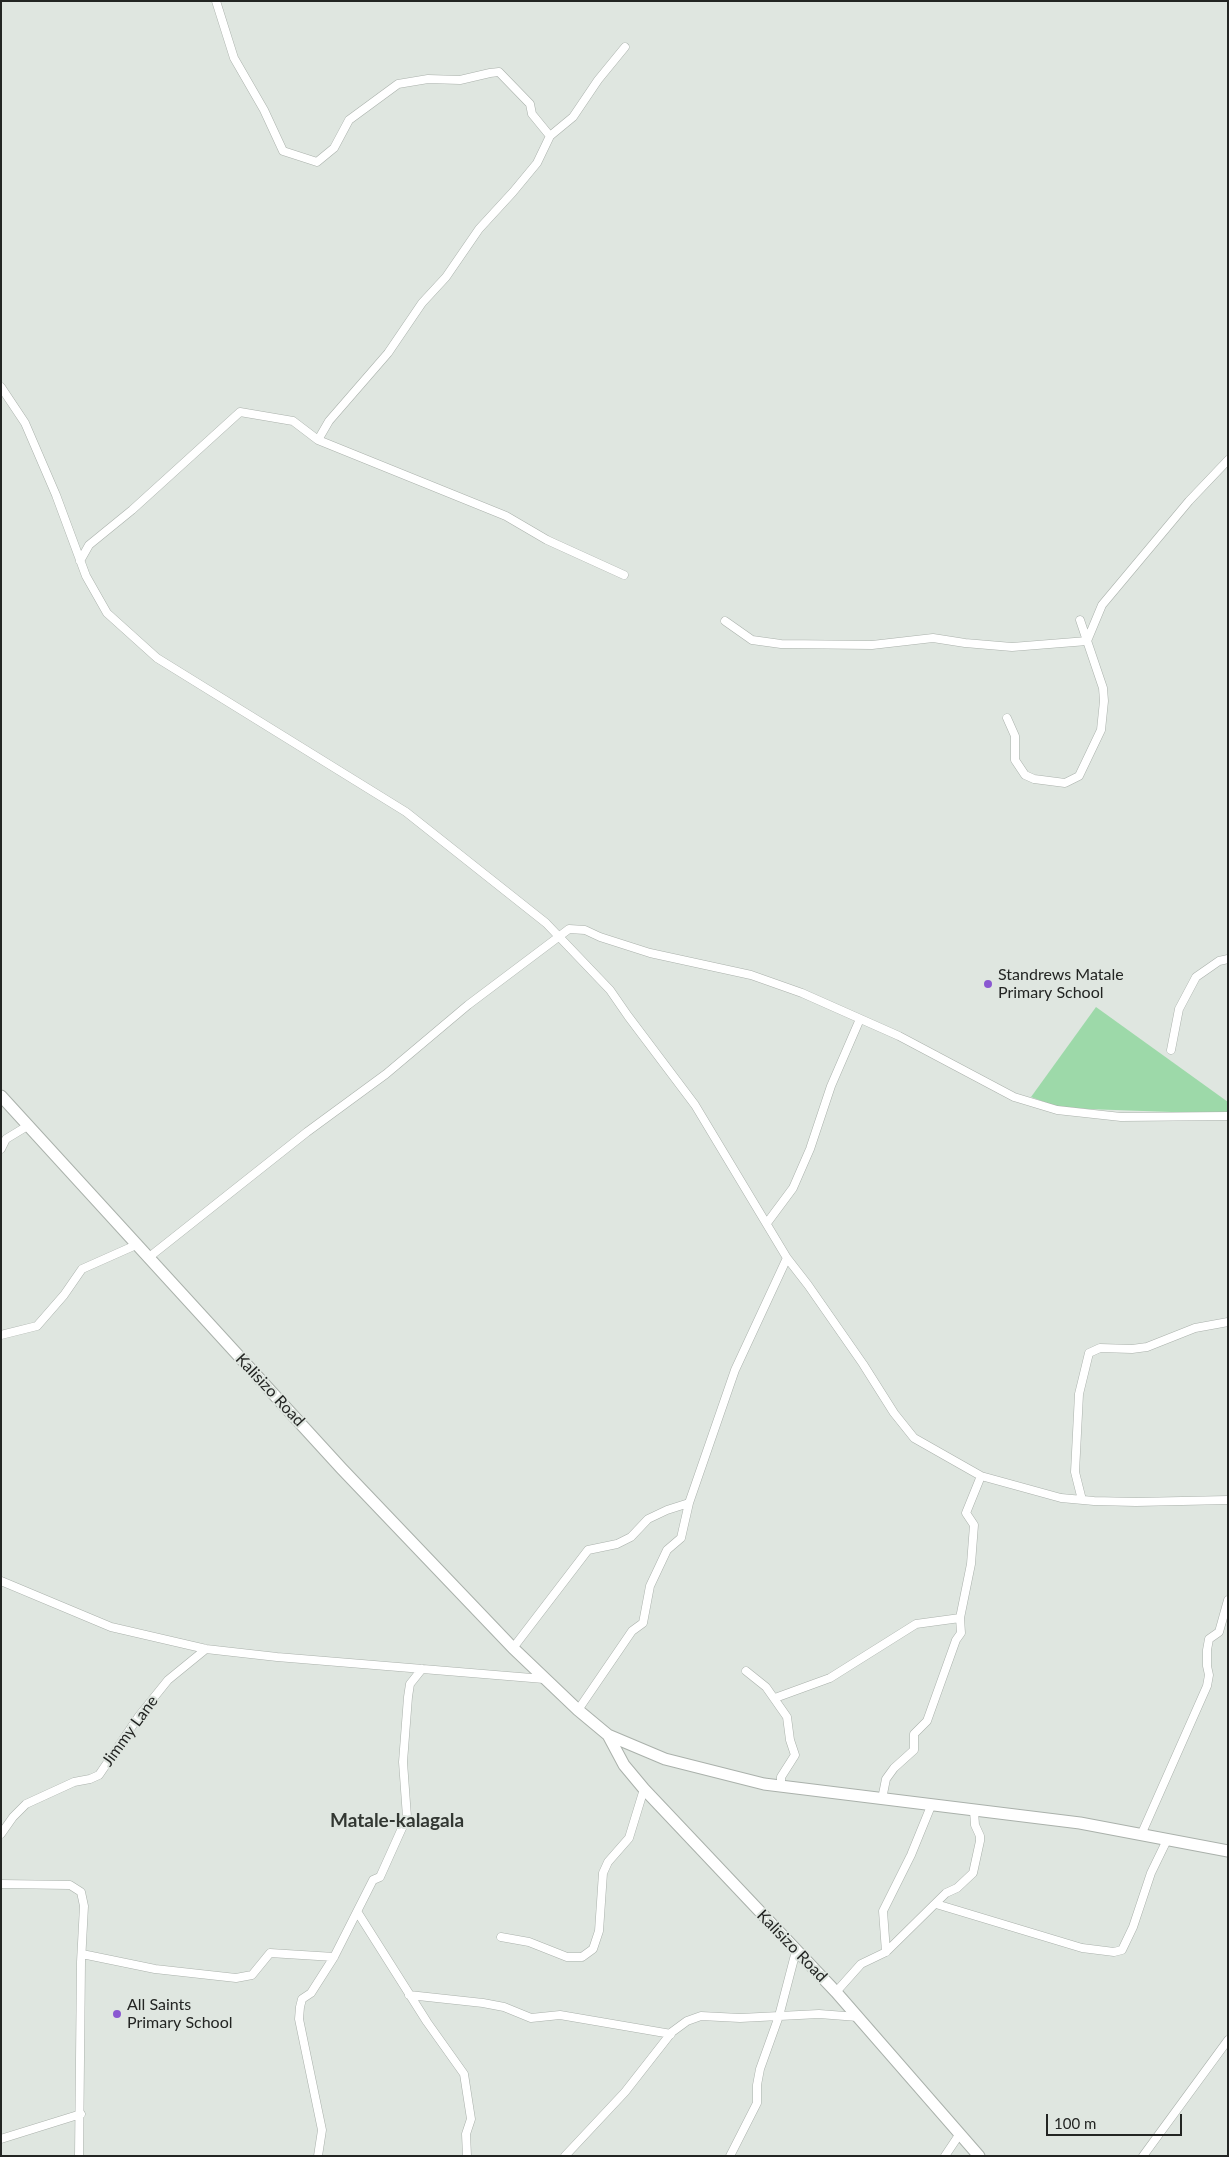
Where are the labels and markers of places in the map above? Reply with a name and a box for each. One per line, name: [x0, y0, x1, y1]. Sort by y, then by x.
place label: Standrews Matale Primary School: [998, 965, 1124, 1003]
marker: Standrews Matale Primary School: [982, 978, 994, 990]
place label: All Saints Primary School: [127, 1995, 233, 2033]
marker: All Saints Primary School: [111, 2008, 123, 2020]

